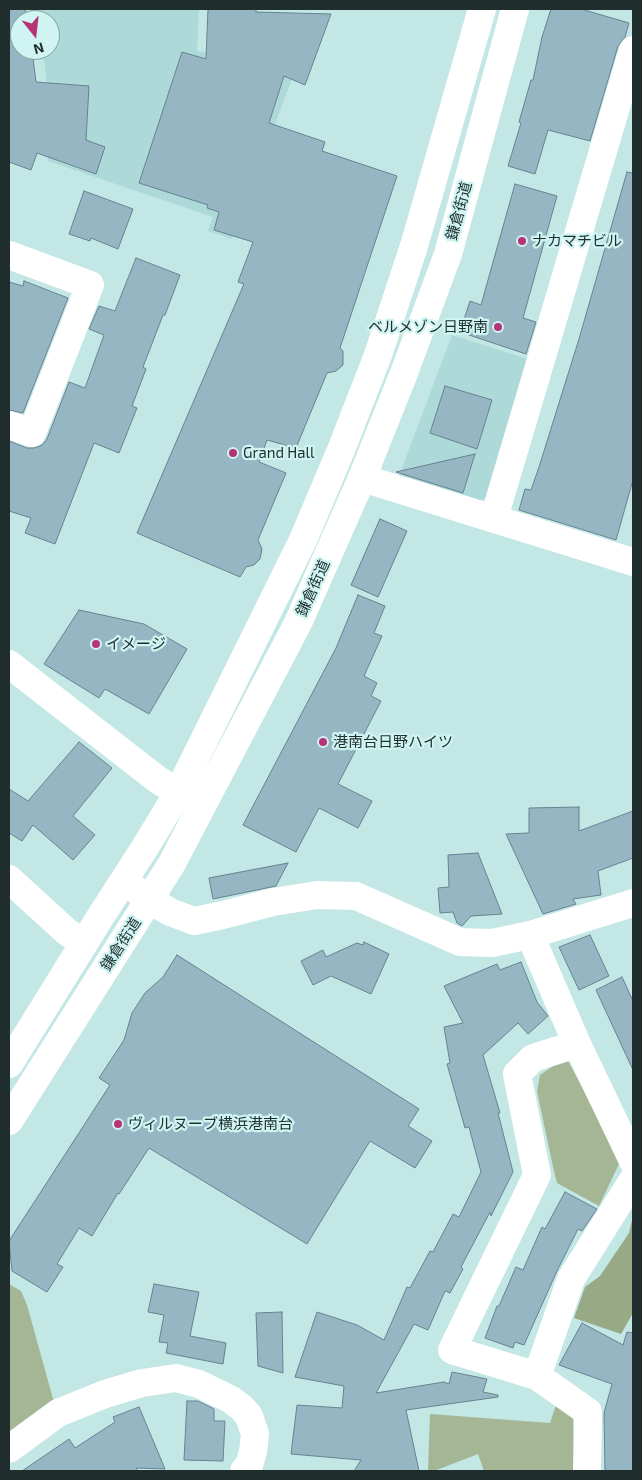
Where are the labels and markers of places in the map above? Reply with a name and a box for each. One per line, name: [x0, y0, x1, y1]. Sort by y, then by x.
place label: ナカマチビル: [532, 232, 622, 250]
marker: ナカマチビル: [516, 235, 528, 247]
place label: ベルメゾン日野南: [368, 318, 488, 336]
marker: ベルメゾン日野南: [492, 321, 504, 333]
place label: Grand Hall: [243, 444, 314, 462]
marker: Grand Hall: [227, 447, 239, 459]
place label: イメージ: [106, 635, 166, 653]
marker: イメージ: [90, 638, 102, 650]
place label: 港南台日野ハイツ: [333, 733, 453, 751]
marker: 港南台日野ハイツ: [317, 736, 329, 748]
place label: ヴィルヌーブ横浜港南台: [128, 1115, 293, 1133]
marker: ヴィルヌーブ横浜港南台: [112, 1118, 124, 1130]

